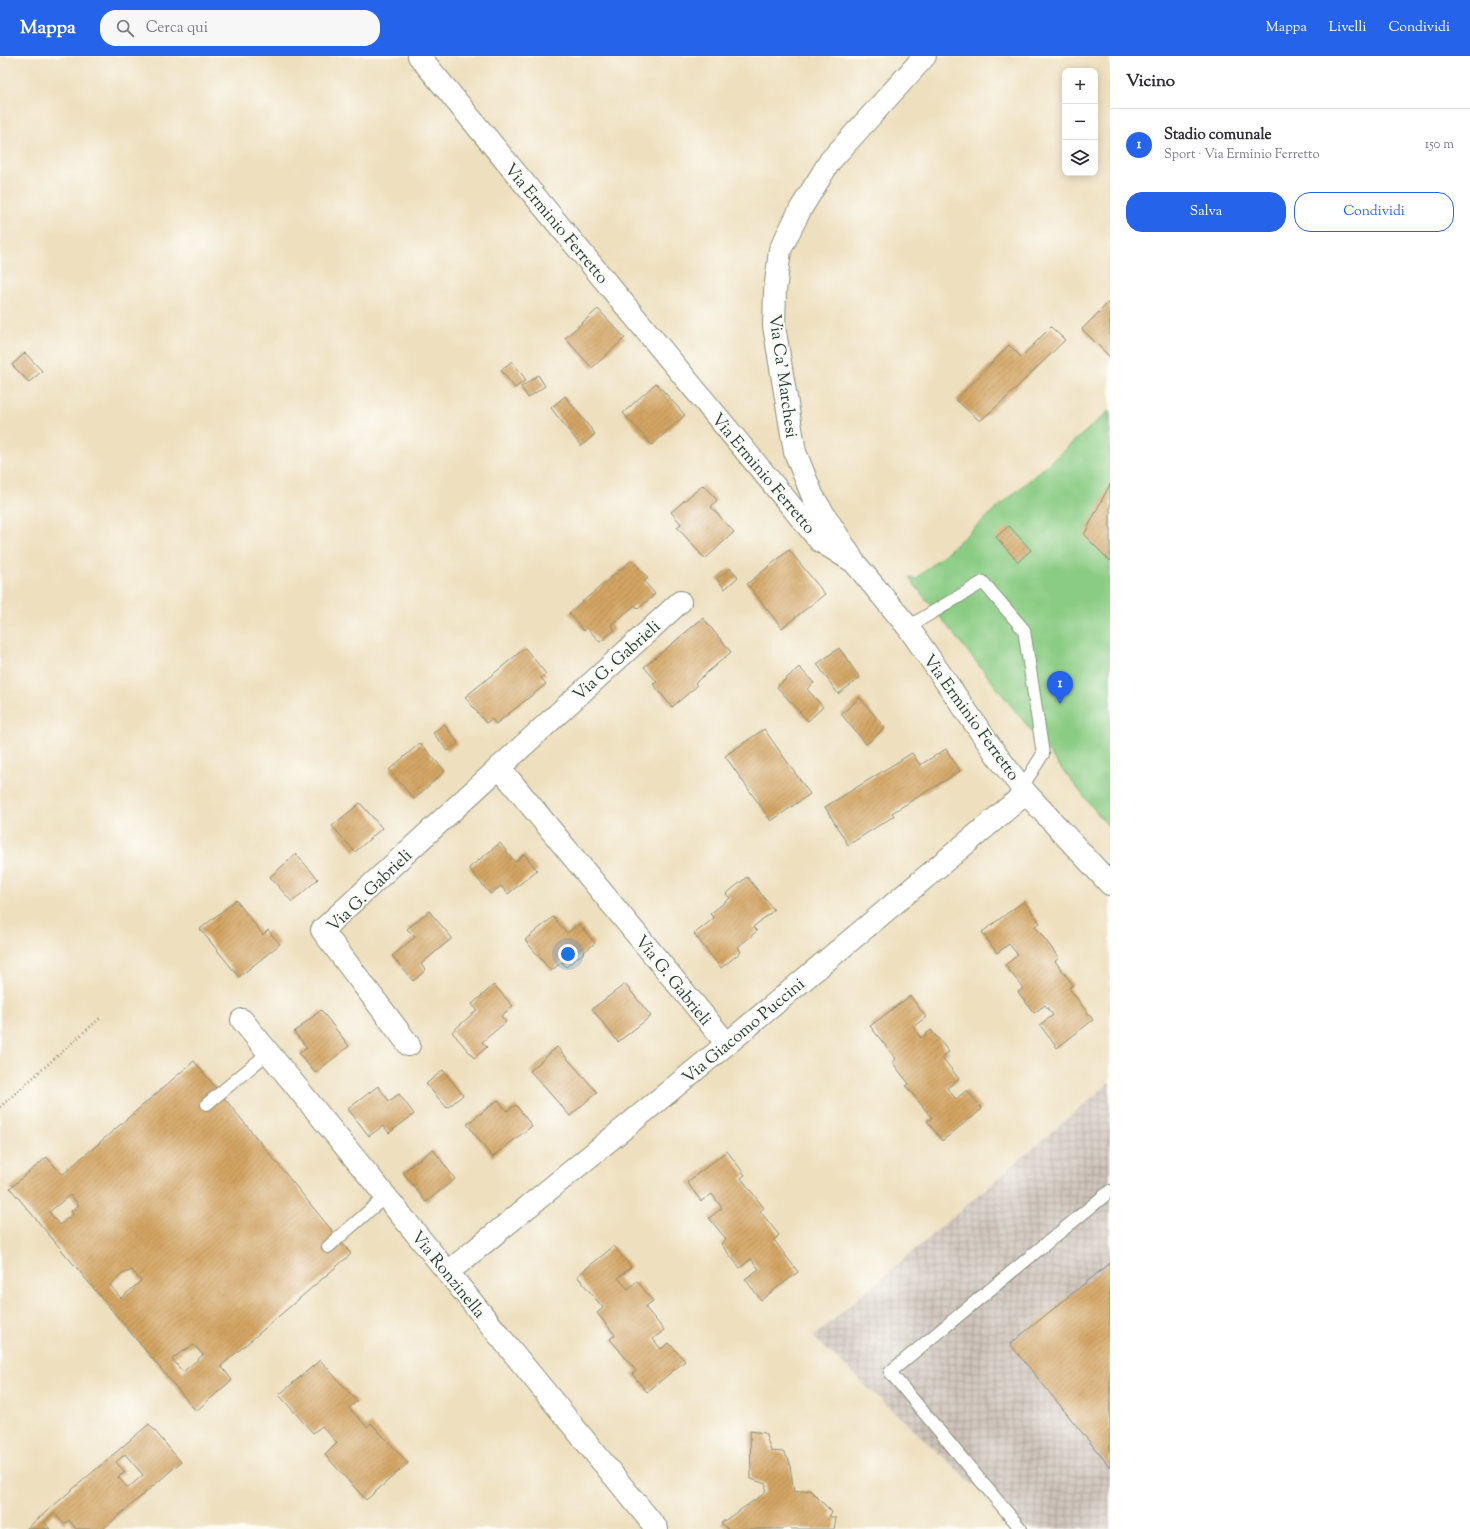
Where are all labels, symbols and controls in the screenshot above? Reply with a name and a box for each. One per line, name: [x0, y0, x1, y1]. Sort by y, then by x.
search box: [100, 10, 380, 46]
text: Mappa: [20, 15, 76, 42]
icon: search: [114, 17, 136, 39]
text: Cerca qui: [146, 18, 208, 39]
text: Mappa: [1266, 18, 1307, 38]
text: Livelli: [1329, 18, 1366, 38]
text: Condividi: [1388, 18, 1450, 38]
map controls: [1062, 68, 1098, 176]
button: +: [1062, 68, 1098, 104]
text: Vicino: [1126, 70, 1175, 94]
button: −: [1062, 104, 1098, 140]
text: Stadio comunale: [1164, 125, 1272, 146]
text: 1: [1137, 136, 1141, 154]
text: 150 m: [1425, 136, 1454, 154]
button: layers: [1062, 140, 1098, 176]
text: Sport · Via Erminio Ferretto: [1164, 146, 1320, 164]
street label: Via Erminio Ferretto: [498, 159, 613, 290]
button: Salva: [1126, 192, 1286, 232]
button: Condividi: [1294, 192, 1454, 232]
street label: Via Ca' Marchesi: [761, 313, 803, 440]
street label: Via Erminio Ferretto: [705, 409, 820, 540]
street label: Via G. Gabrieli: [568, 616, 666, 707]
street label: Via Erminio Ferretto: [916, 650, 1024, 786]
pin: 1: [1047, 671, 1073, 704]
street label: Via G. Gabrieli: [322, 844, 418, 938]
street label: Via G. Gabrieli: [628, 931, 717, 1032]
your location: [558, 944, 578, 964]
street label: Via Giacomo Puccini: [678, 973, 811, 1090]
street label: Via Ronzinella: [405, 1226, 490, 1324]

